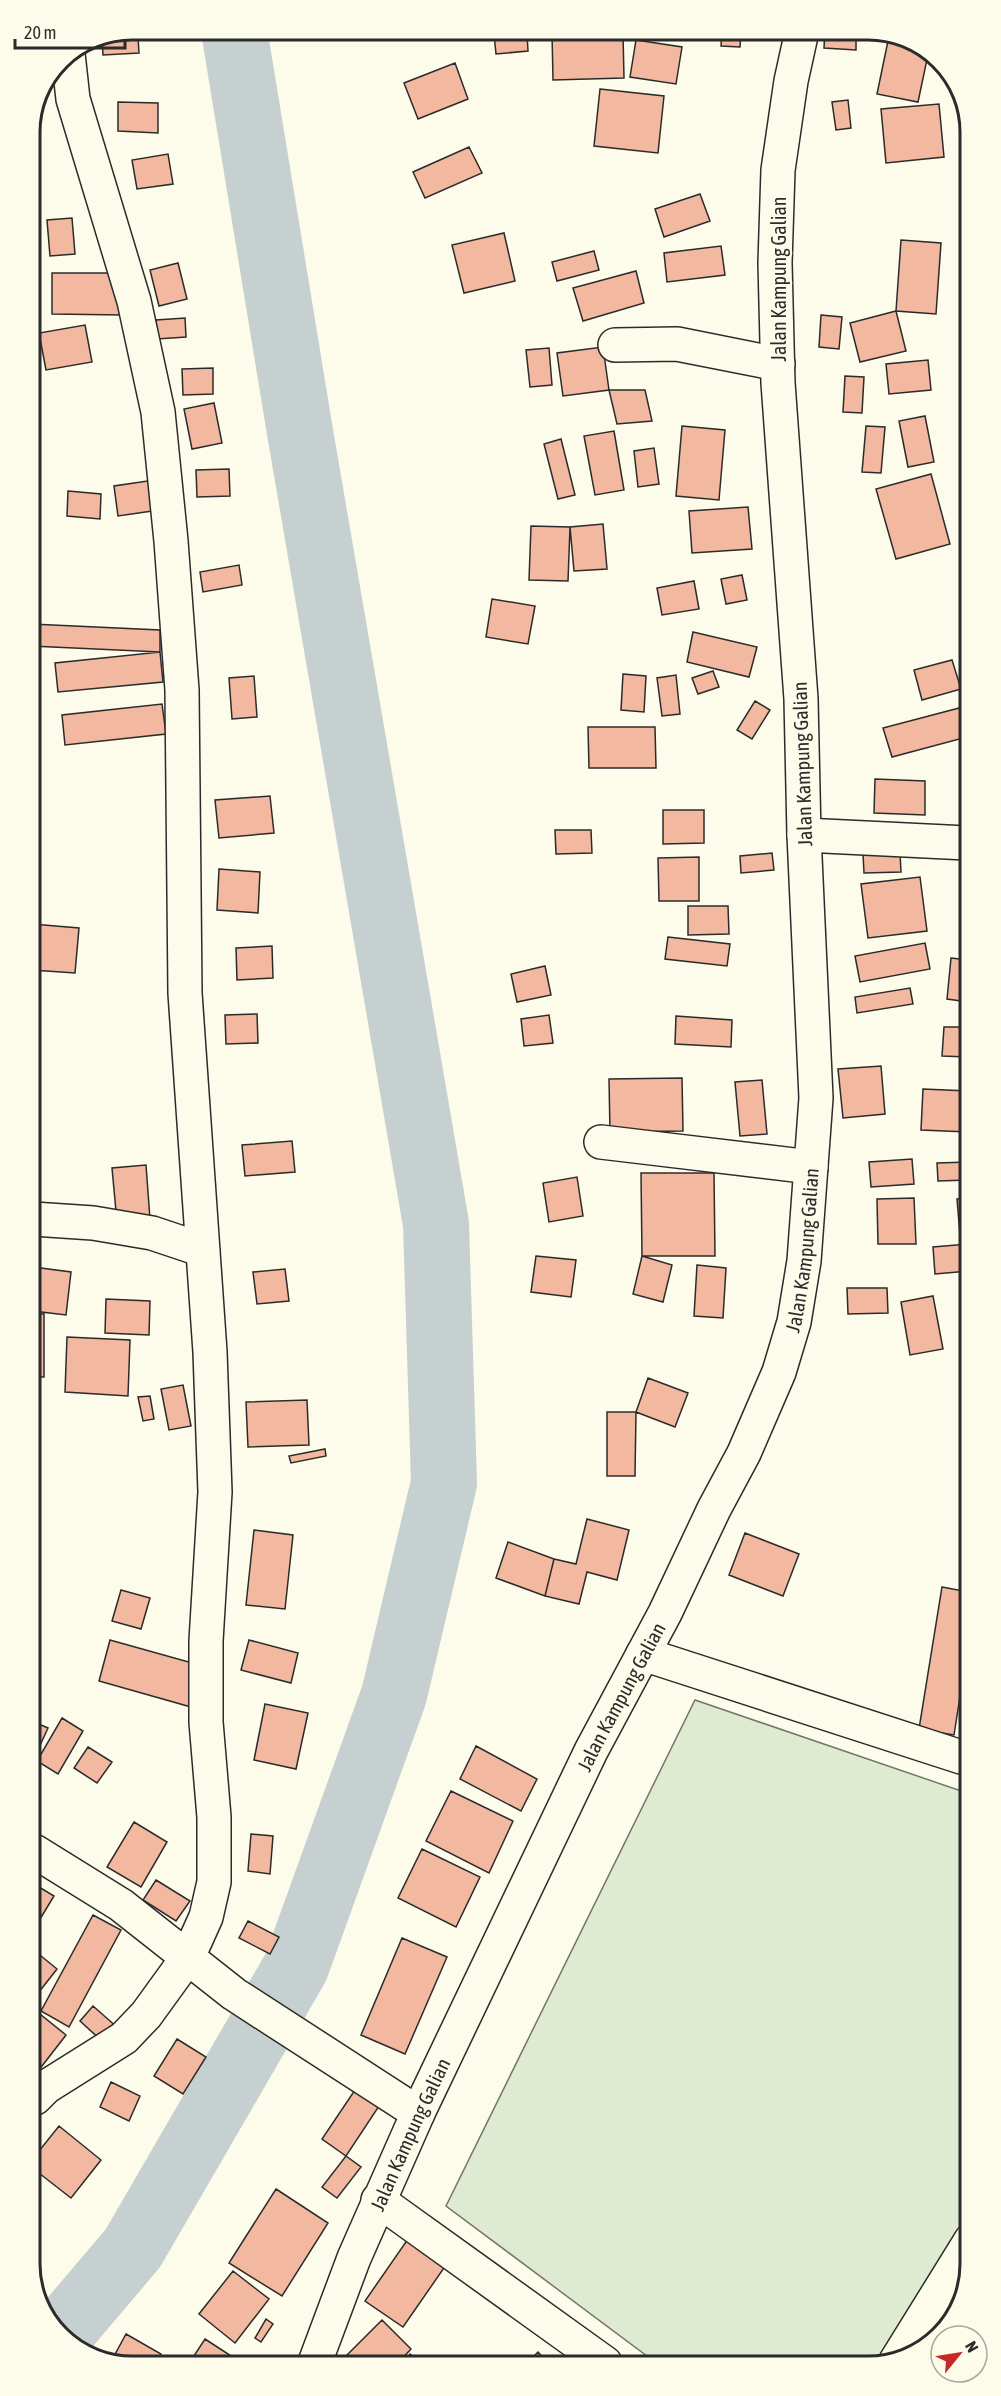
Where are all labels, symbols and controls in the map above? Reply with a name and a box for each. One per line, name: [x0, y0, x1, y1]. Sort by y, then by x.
scale bar: [15, 12, 124, 50]
text: 20 m: [24, 22, 56, 43]
street label: Jalan Kampung Galian: [767, 197, 790, 361]
street label: Jalan Kampung Galian: [788, 681, 816, 847]
street label: Jalan Kampung Galian: [780, 1167, 822, 1335]
street label: Jalan Kampung Galian: [572, 1618, 669, 1774]
street label: Jalan Kampung Galian: [365, 2054, 454, 2214]
north arrow: [929, 2324, 989, 2384]
text: N: [962, 2338, 982, 2355]

